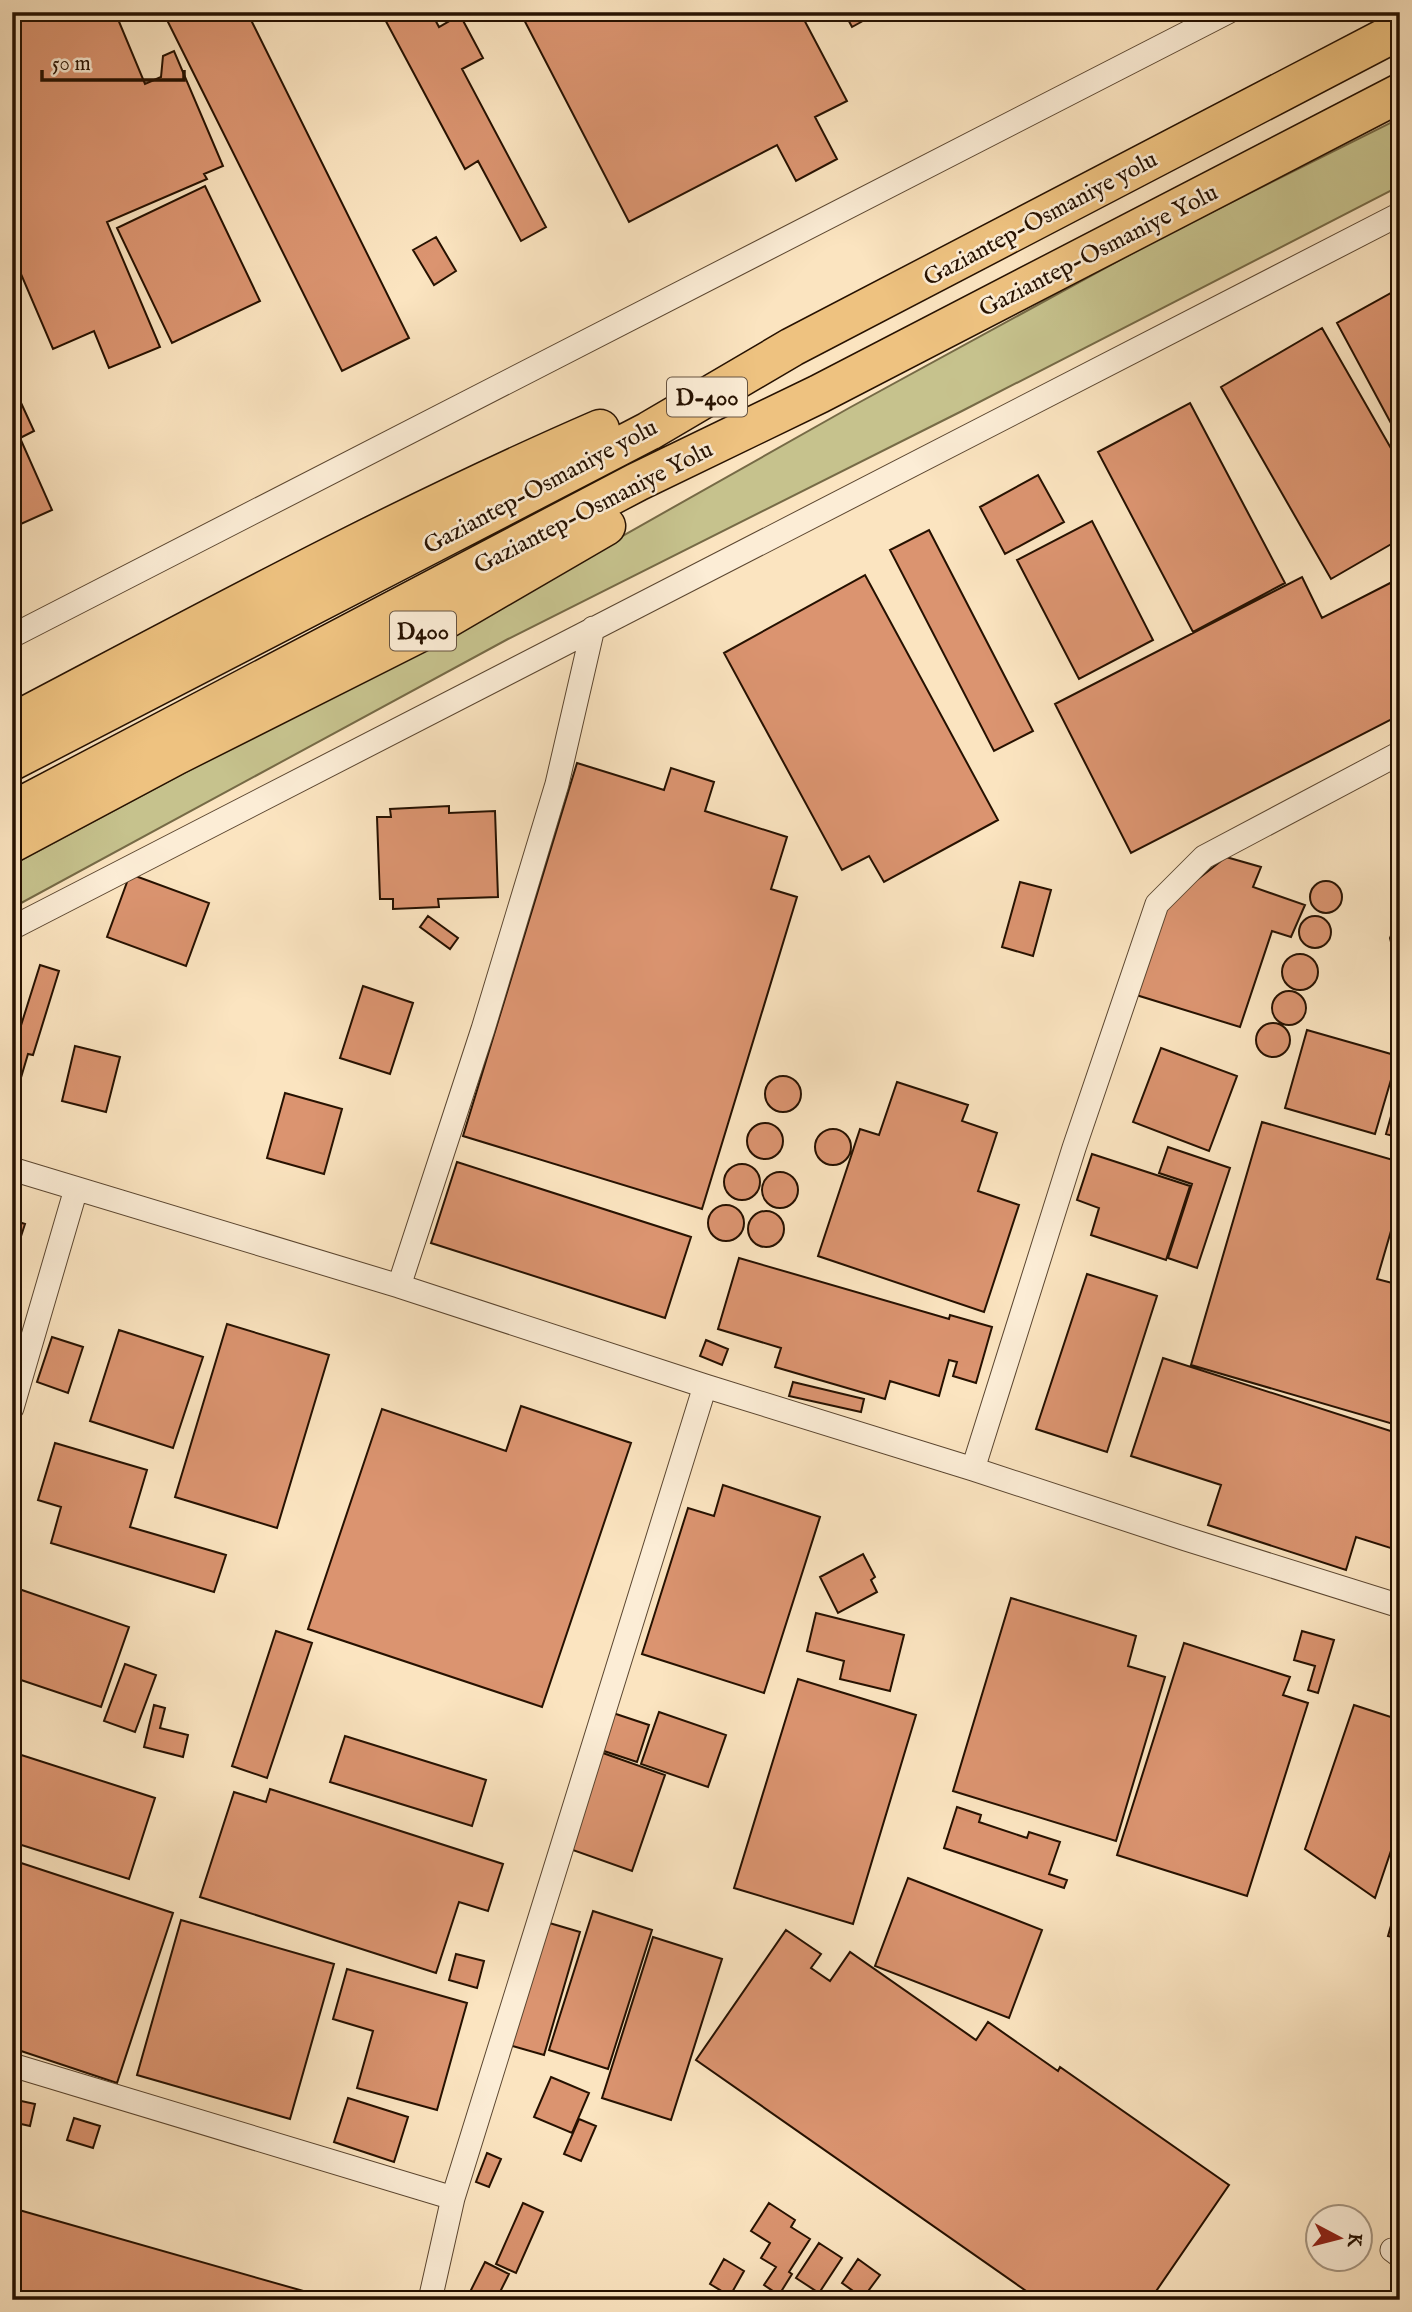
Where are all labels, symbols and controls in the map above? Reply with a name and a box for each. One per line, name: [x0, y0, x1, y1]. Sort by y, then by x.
scale bar: [42, 38, 184, 82]
text: 50 m: [52, 51, 91, 78]
street label: Gaziantep-Osmaniye yolu: [918, 144, 1163, 294]
street label: Gaziantep-Osmaniye Yolu: [974, 178, 1223, 325]
road number: D-400: [667, 378, 747, 416]
street label: Gaziantep-Osmaniye yolu: [418, 412, 663, 562]
street label: Gaziantep-Osmaniye Yolu: [469, 435, 718, 582]
road number: D400: [390, 611, 456, 650]
north arrow: [1304, 2204, 1374, 2274]
text: K: [1341, 2232, 1367, 2249]

